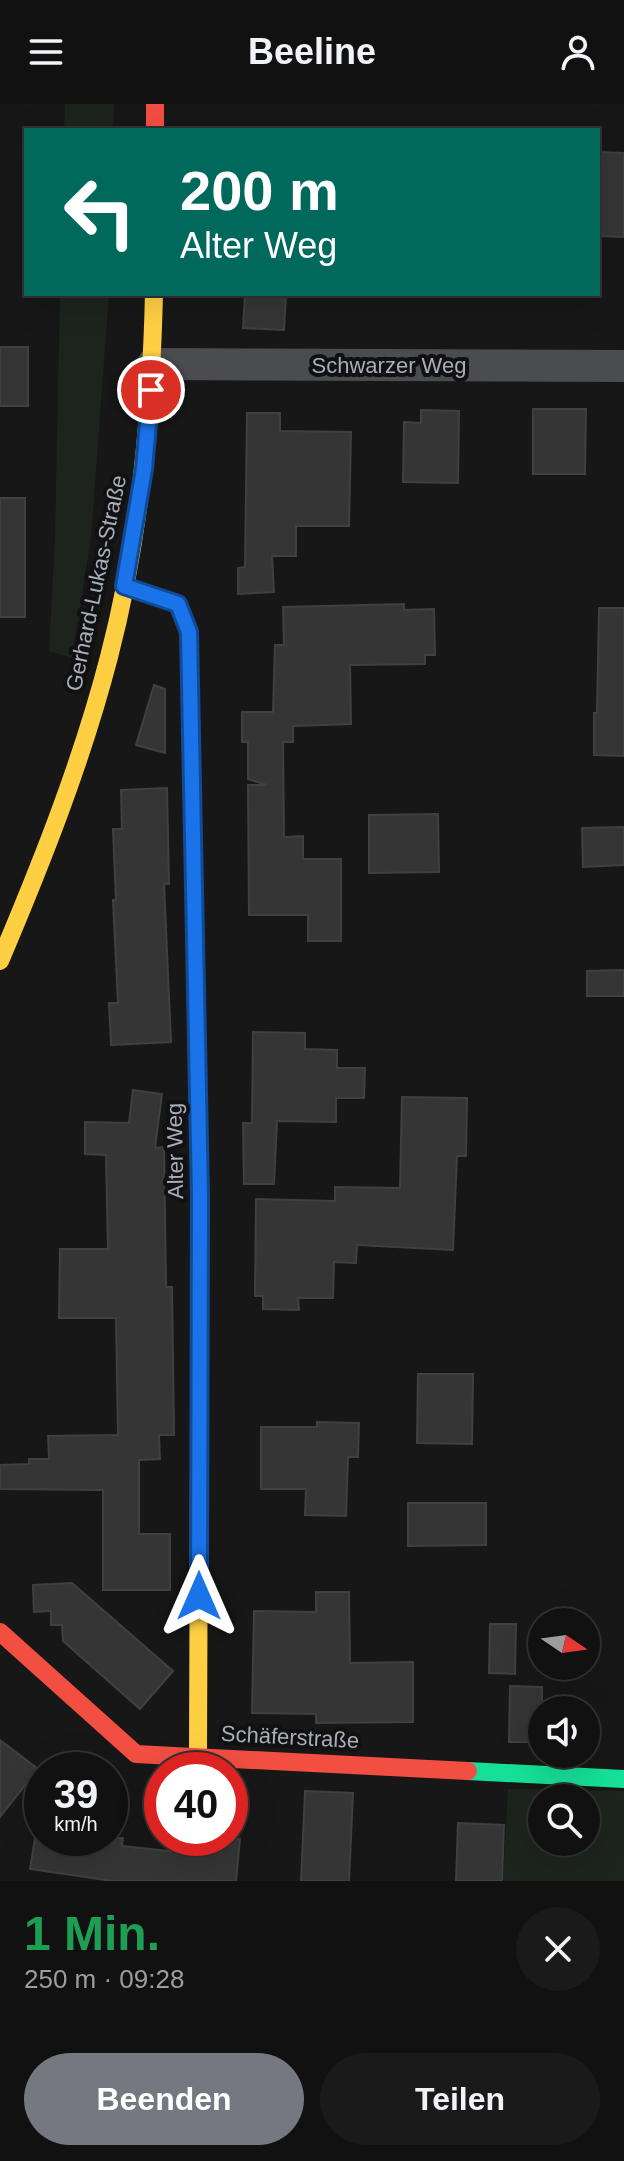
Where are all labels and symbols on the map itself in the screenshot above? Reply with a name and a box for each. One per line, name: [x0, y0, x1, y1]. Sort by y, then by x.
street label: Schwarzer Weg: [312, 353, 466, 378]
pin: [117, 356, 185, 424]
street label: Gerhard-Lukas-Straße: [61, 473, 131, 693]
street label: Alter Weg: [162, 1103, 188, 1199]
position arrow: [157, 1554, 241, 1638]
north arrow: [528, 1608, 600, 1680]
street label: Schäferstraße: [220, 1721, 360, 1753]
speed limit sign: 40: [144, 1752, 248, 1856]

